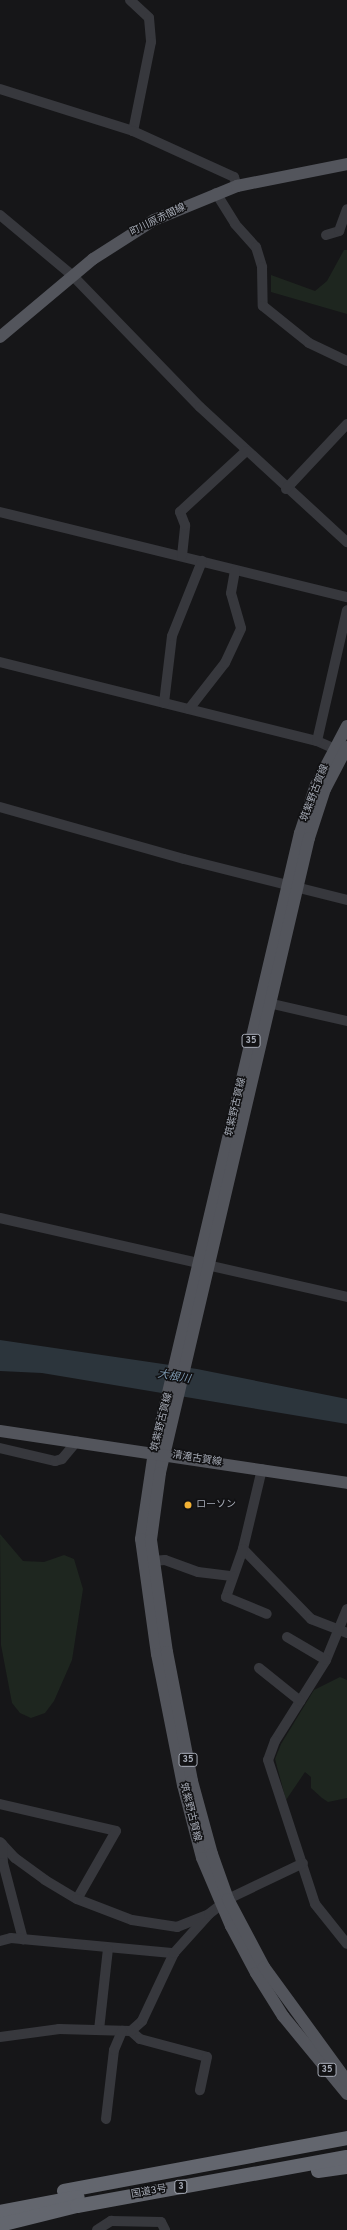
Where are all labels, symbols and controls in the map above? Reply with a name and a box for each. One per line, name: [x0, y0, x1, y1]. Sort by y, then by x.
street label: 町川原赤間線: [128, 201, 188, 239]
street label: 筑紫野古賀線: [299, 763, 331, 823]
road number: 35: [241, 1034, 261, 1048]
street label: 筑紫野古賀線: [223, 1076, 249, 1138]
water label: 大根川: [157, 1368, 191, 1386]
street label: 筑紫野古賀線: [149, 1391, 175, 1453]
street label: 清滝古賀線: [171, 1449, 223, 1469]
place label: ローソン: [196, 1499, 236, 1511]
marker: ローソン: [183, 1500, 193, 1510]
road number: 35: [178, 1753, 198, 1767]
street label: 筑紫野古賀線: [177, 1781, 203, 1843]
road number: 35: [317, 2063, 337, 2077]
road number: 3: [174, 2180, 188, 2194]
street label: 国道3号: [130, 2183, 168, 2201]

